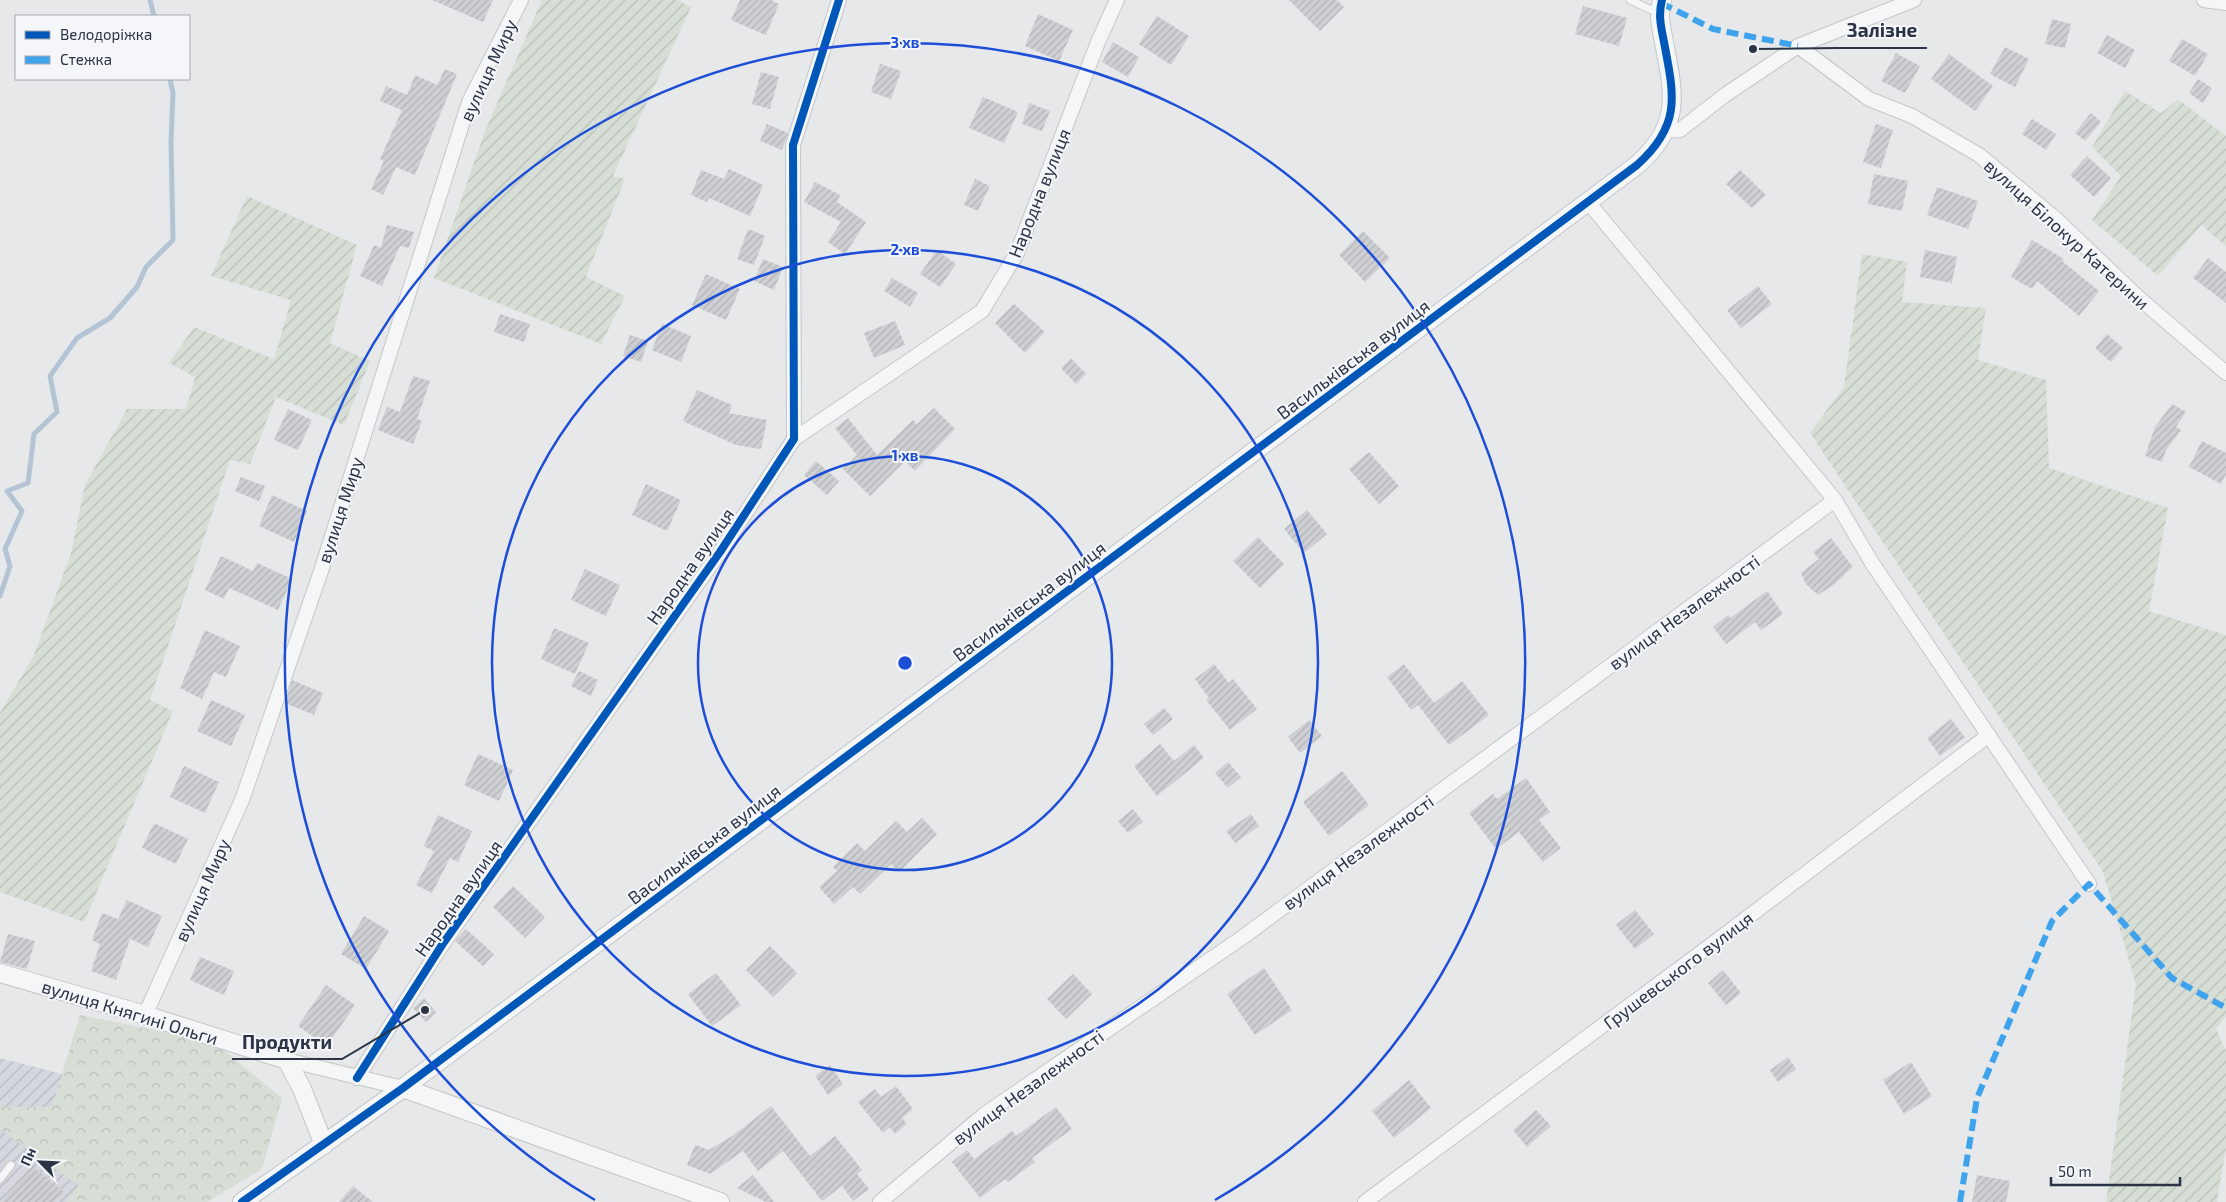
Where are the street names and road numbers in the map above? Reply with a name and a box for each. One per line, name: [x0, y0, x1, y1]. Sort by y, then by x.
street label: вулиця Миру: [455, 15, 521, 125]
street label: Народна вулиця: [1003, 125, 1075, 261]
street label: вулиця Білокур Катерини: [1980, 154, 2154, 314]
street label: Васильківська вулиця: [1272, 294, 1434, 424]
street label: вулиця Миру: [312, 454, 368, 566]
street label: Народна вулиця: [642, 503, 738, 629]
street label: Васильківська вулиця: [948, 536, 1110, 666]
street label: вулиця Незалежності: [1604, 550, 1764, 674]
street label: Васильківська вулиця: [623, 779, 785, 909]
street label: вулиця Незалежності: [1278, 790, 1438, 914]
street label: вулиця Миру: [170, 835, 235, 945]
street label: Народна вулиця: [410, 835, 506, 961]
street label: Грушевського вулиця: [1599, 906, 1757, 1034]
street label: вулиця Княгині Ольги: [39, 975, 221, 1049]
street label: вулиця Незалежності: [948, 1025, 1108, 1149]

